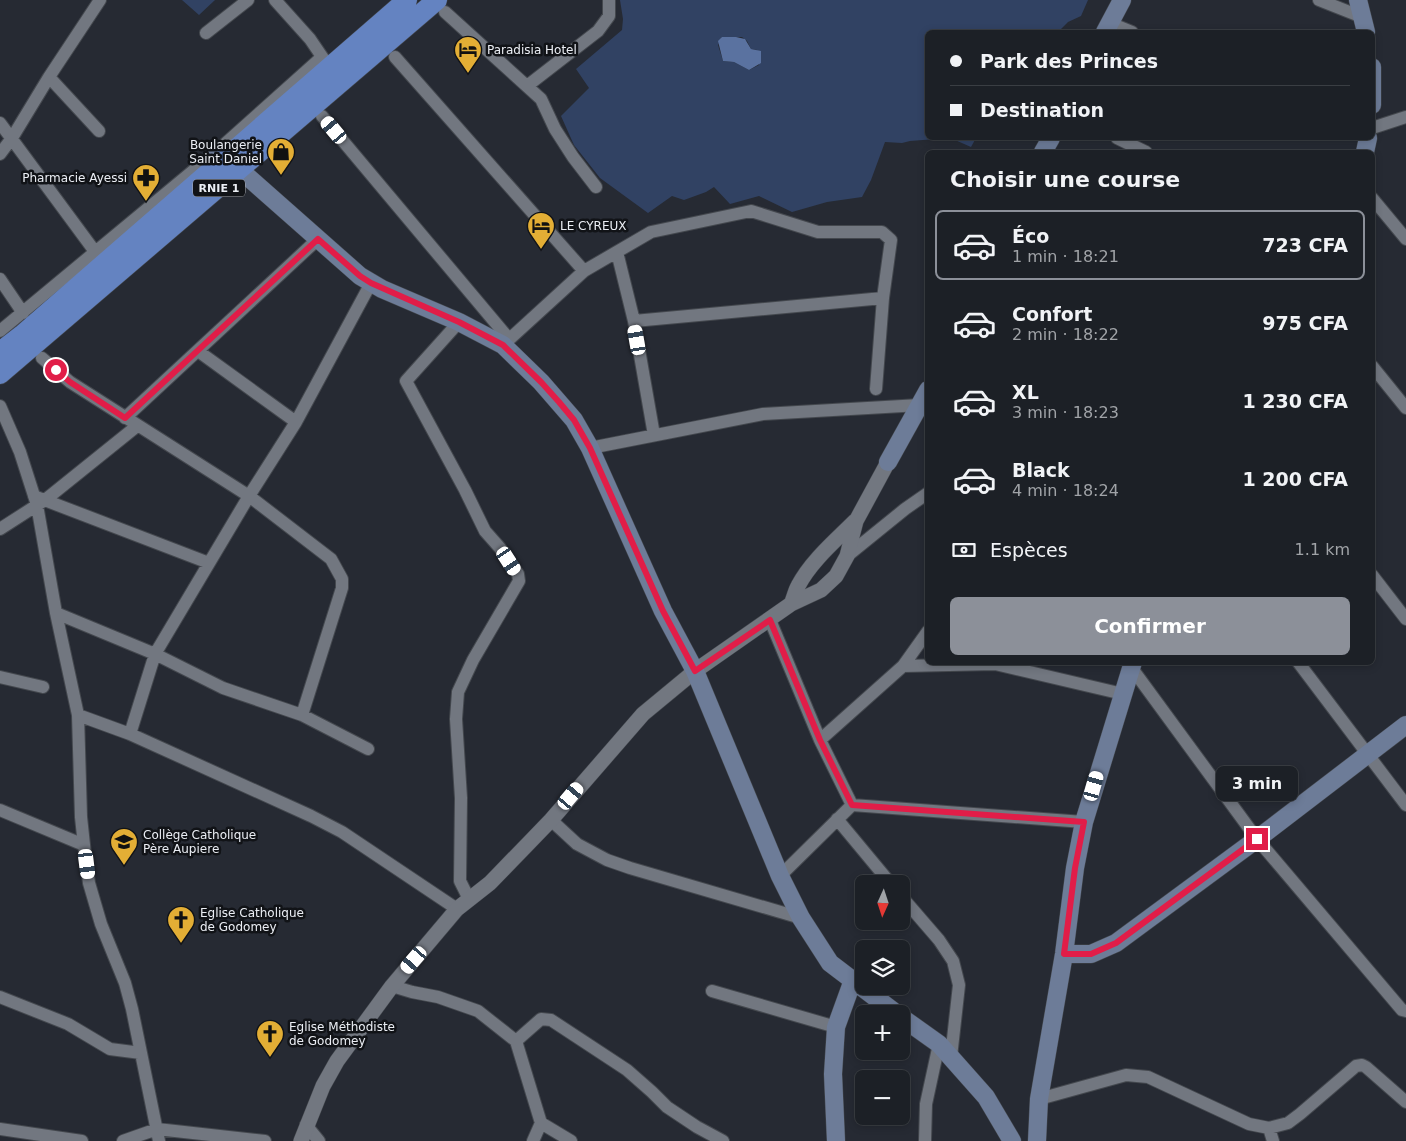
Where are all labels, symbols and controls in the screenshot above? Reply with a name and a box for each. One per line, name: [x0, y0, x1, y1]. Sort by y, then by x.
hotel icon: Paradisia Hotel: [453, 35, 483, 74]
place label: Paradisia Hotel: [487, 43, 577, 57]
text: Park des Princes: [980, 50, 1158, 72]
text: Destination: [980, 99, 1104, 121]
car: [318, 114, 349, 146]
shop icon: Boulangerie Saint Daniel: [266, 137, 296, 176]
place label: Boulangerie Saint Daniel: [189, 138, 262, 166]
pharmacy icon: Pharmacie Ayessi: [131, 163, 161, 202]
text: Choisir une course: [950, 167, 1180, 192]
place label: Pharmacie Ayessi: [22, 171, 127, 185]
road number: RNIE 1: [193, 180, 245, 197]
hotel icon: LE CYREUX: [526, 211, 556, 250]
place label: LE CYREUX: [560, 219, 627, 233]
icon: car: [952, 223, 997, 268]
text: Éco: [1012, 225, 1049, 247]
text: 723 CFA: [1262, 234, 1348, 256]
text: 1 min · 18:21: [1012, 247, 1119, 266]
icon: car: [952, 301, 997, 346]
text: Confort: [1012, 303, 1092, 325]
text: 975 CFA: [1262, 312, 1348, 334]
car: [627, 324, 646, 356]
text: 2 min · 18:22: [1012, 325, 1119, 344]
route start: [45, 359, 67, 381]
icon: car: [952, 379, 997, 424]
text: XL: [1012, 381, 1039, 403]
text: 1 230 CFA: [1242, 390, 1348, 412]
text: 3 min · 18:23: [1012, 403, 1119, 422]
icon: car: [952, 457, 997, 502]
text: Black: [1012, 459, 1070, 481]
text: 1 200 CFA: [1242, 468, 1348, 490]
text: 4 min · 18:24: [1012, 481, 1119, 500]
icon: cash: [950, 536, 978, 564]
text: Espèces: [990, 539, 1068, 561]
text: 1.1 km: [1295, 540, 1350, 559]
car: [494, 544, 523, 578]
button: Confirmer: [950, 597, 1350, 655]
callout: 3 min: [1216, 766, 1298, 802]
car: [1082, 770, 1105, 802]
text: 3 min: [1232, 774, 1282, 793]
car: [555, 780, 586, 812]
school or university icon: Collège Catholique Père Aupiere: [109, 827, 139, 866]
place label: Collège Catholique Père Aupiere: [143, 828, 256, 856]
route end: [1246, 828, 1268, 850]
car: [77, 848, 96, 880]
north arrow: [855, 875, 910, 930]
map controls: [855, 875, 910, 1125]
church icon: Eglise Catholique de Godomey: [166, 905, 196, 944]
place label: Eglise Catholique de Godomey: [200, 906, 304, 934]
button: layers: [855, 940, 910, 995]
car: [398, 944, 429, 976]
button: +: [855, 1005, 910, 1060]
church icon: Eglise Méthodiste de Godomey: [255, 1019, 285, 1058]
place label: Eglise Méthodiste de Godomey: [289, 1020, 395, 1048]
button: −: [855, 1070, 910, 1125]

